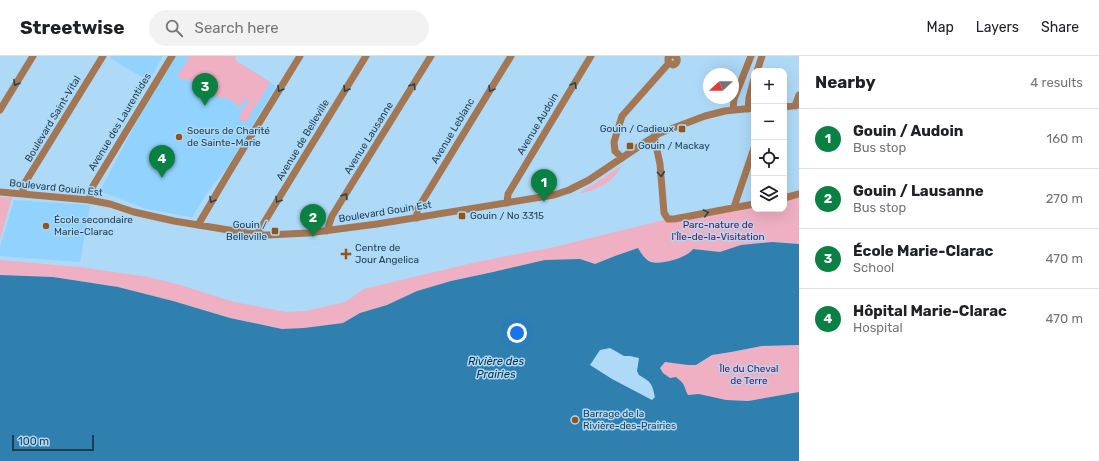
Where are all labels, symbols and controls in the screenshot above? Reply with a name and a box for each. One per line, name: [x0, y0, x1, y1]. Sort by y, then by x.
search box: [149, 10, 429, 46]
text: Streetwise: [20, 16, 125, 39]
icon: search: [163, 17, 185, 39]
text: Search here: [195, 19, 279, 37]
text: Map: [927, 19, 954, 36]
text: Layers: [976, 19, 1019, 36]
text: Share: [1041, 19, 1079, 36]
north arrow: [703, 68, 739, 104]
map controls: [751, 68, 787, 212]
button: +: [751, 68, 787, 104]
street label: Avenue des Laurentides: [86, 71, 154, 173]
text: Nearby: [815, 72, 876, 92]
pin: 3: [192, 73, 218, 106]
street label: Boulevard Saint-Vital: [23, 74, 83, 164]
text: 4 results: [1030, 75, 1083, 90]
one-way arrow: [14, 79, 21, 86]
one-way arrow: [569, 82, 576, 89]
one-way arrow: [408, 83, 415, 90]
one-way arrow: [277, 85, 285, 92]
one-way arrow: [343, 85, 351, 92]
one-way arrow: [488, 85, 495, 92]
street label: Avenue Audoin: [515, 91, 561, 157]
street label: Avenue Leblanc: [429, 96, 477, 166]
street label: Avenue de Belleville: [274, 97, 332, 183]
street label: Avenue Lausanne: [342, 99, 396, 176]
button: −: [751, 104, 787, 140]
text: Gouin / Audoin: [853, 122, 963, 140]
place label: Gouin / Cadieux: [600, 123, 675, 135]
marker: Gouin / Cadieux: [677, 124, 687, 134]
place label: Soeurs de Charité de Sainte-Marie: [187, 125, 270, 149]
text: 1: [825, 131, 831, 146]
text: 160 m: [1047, 131, 1083, 146]
marker: Soeurs de Charité de Sainte-Marie: [174, 132, 184, 142]
place label: Gouin / Mackay: [638, 140, 710, 152]
button: locate: [751, 140, 787, 176]
text: Bus stop: [853, 140, 906, 155]
marker: Gouin / Mackay: [625, 141, 635, 151]
pin: 4: [149, 145, 175, 178]
pin: 1: [531, 169, 557, 202]
one-way arrow: [657, 171, 666, 177]
button: layers: [751, 176, 787, 212]
street label: Boulevard Gouin Est: [9, 177, 103, 199]
text: Gouin / Lausanne: [853, 182, 984, 200]
text: 2: [824, 191, 832, 206]
text: 270 m: [1046, 191, 1083, 206]
one-way arrow: [340, 193, 347, 200]
one-way arrow: [210, 196, 217, 203]
one-way arrow: [276, 196, 283, 203]
street label: Boulevard Gouin Est: [338, 199, 432, 225]
text: Bus stop: [853, 200, 906, 215]
pin: 2: [300, 204, 326, 237]
one-way arrow: [703, 209, 709, 217]
place label: Gouin / No 3315: [470, 210, 544, 222]
marker: Gouin / No 3315: [457, 211, 467, 221]
place label: École secondaire Marie-Clarac: [54, 214, 133, 238]
place label: Gouin / Belleville: [226, 219, 267, 243]
park label: Parc-nature de l'Île-de-la-Visitation: [672, 219, 764, 243]
marker: École secondaire Marie-Clarac: [41, 221, 51, 231]
marker: Gouin / Belleville: [270, 226, 280, 236]
place label: Centre de Jour Angelica: [355, 242, 419, 266]
text: École Marie-Clarac: [853, 242, 993, 260]
marker: Centre de Jour Angelica: [340, 248, 352, 260]
text: 3: [824, 251, 832, 266]
text: 470 m: [1045, 251, 1083, 266]
text: School: [853, 260, 894, 275]
text: Hôpital Marie-Clarac: [853, 302, 1007, 320]
text: 4: [824, 311, 832, 326]
text: 470 m: [1045, 311, 1083, 326]
text: Hospital: [853, 320, 903, 335]
your location: [507, 323, 527, 343]
water label: Rivière des Prairies: [468, 355, 524, 381]
park label: Île du Cheval de Terre: [718, 363, 779, 387]
place label: Barrage de la Rivière-des-Prairies: [583, 408, 676, 432]
marker: Barrage de la Rivière-des-Prairies: [570, 415, 580, 425]
scale bar: [12, 433, 94, 452]
text: 100 m: [18, 435, 49, 448]

